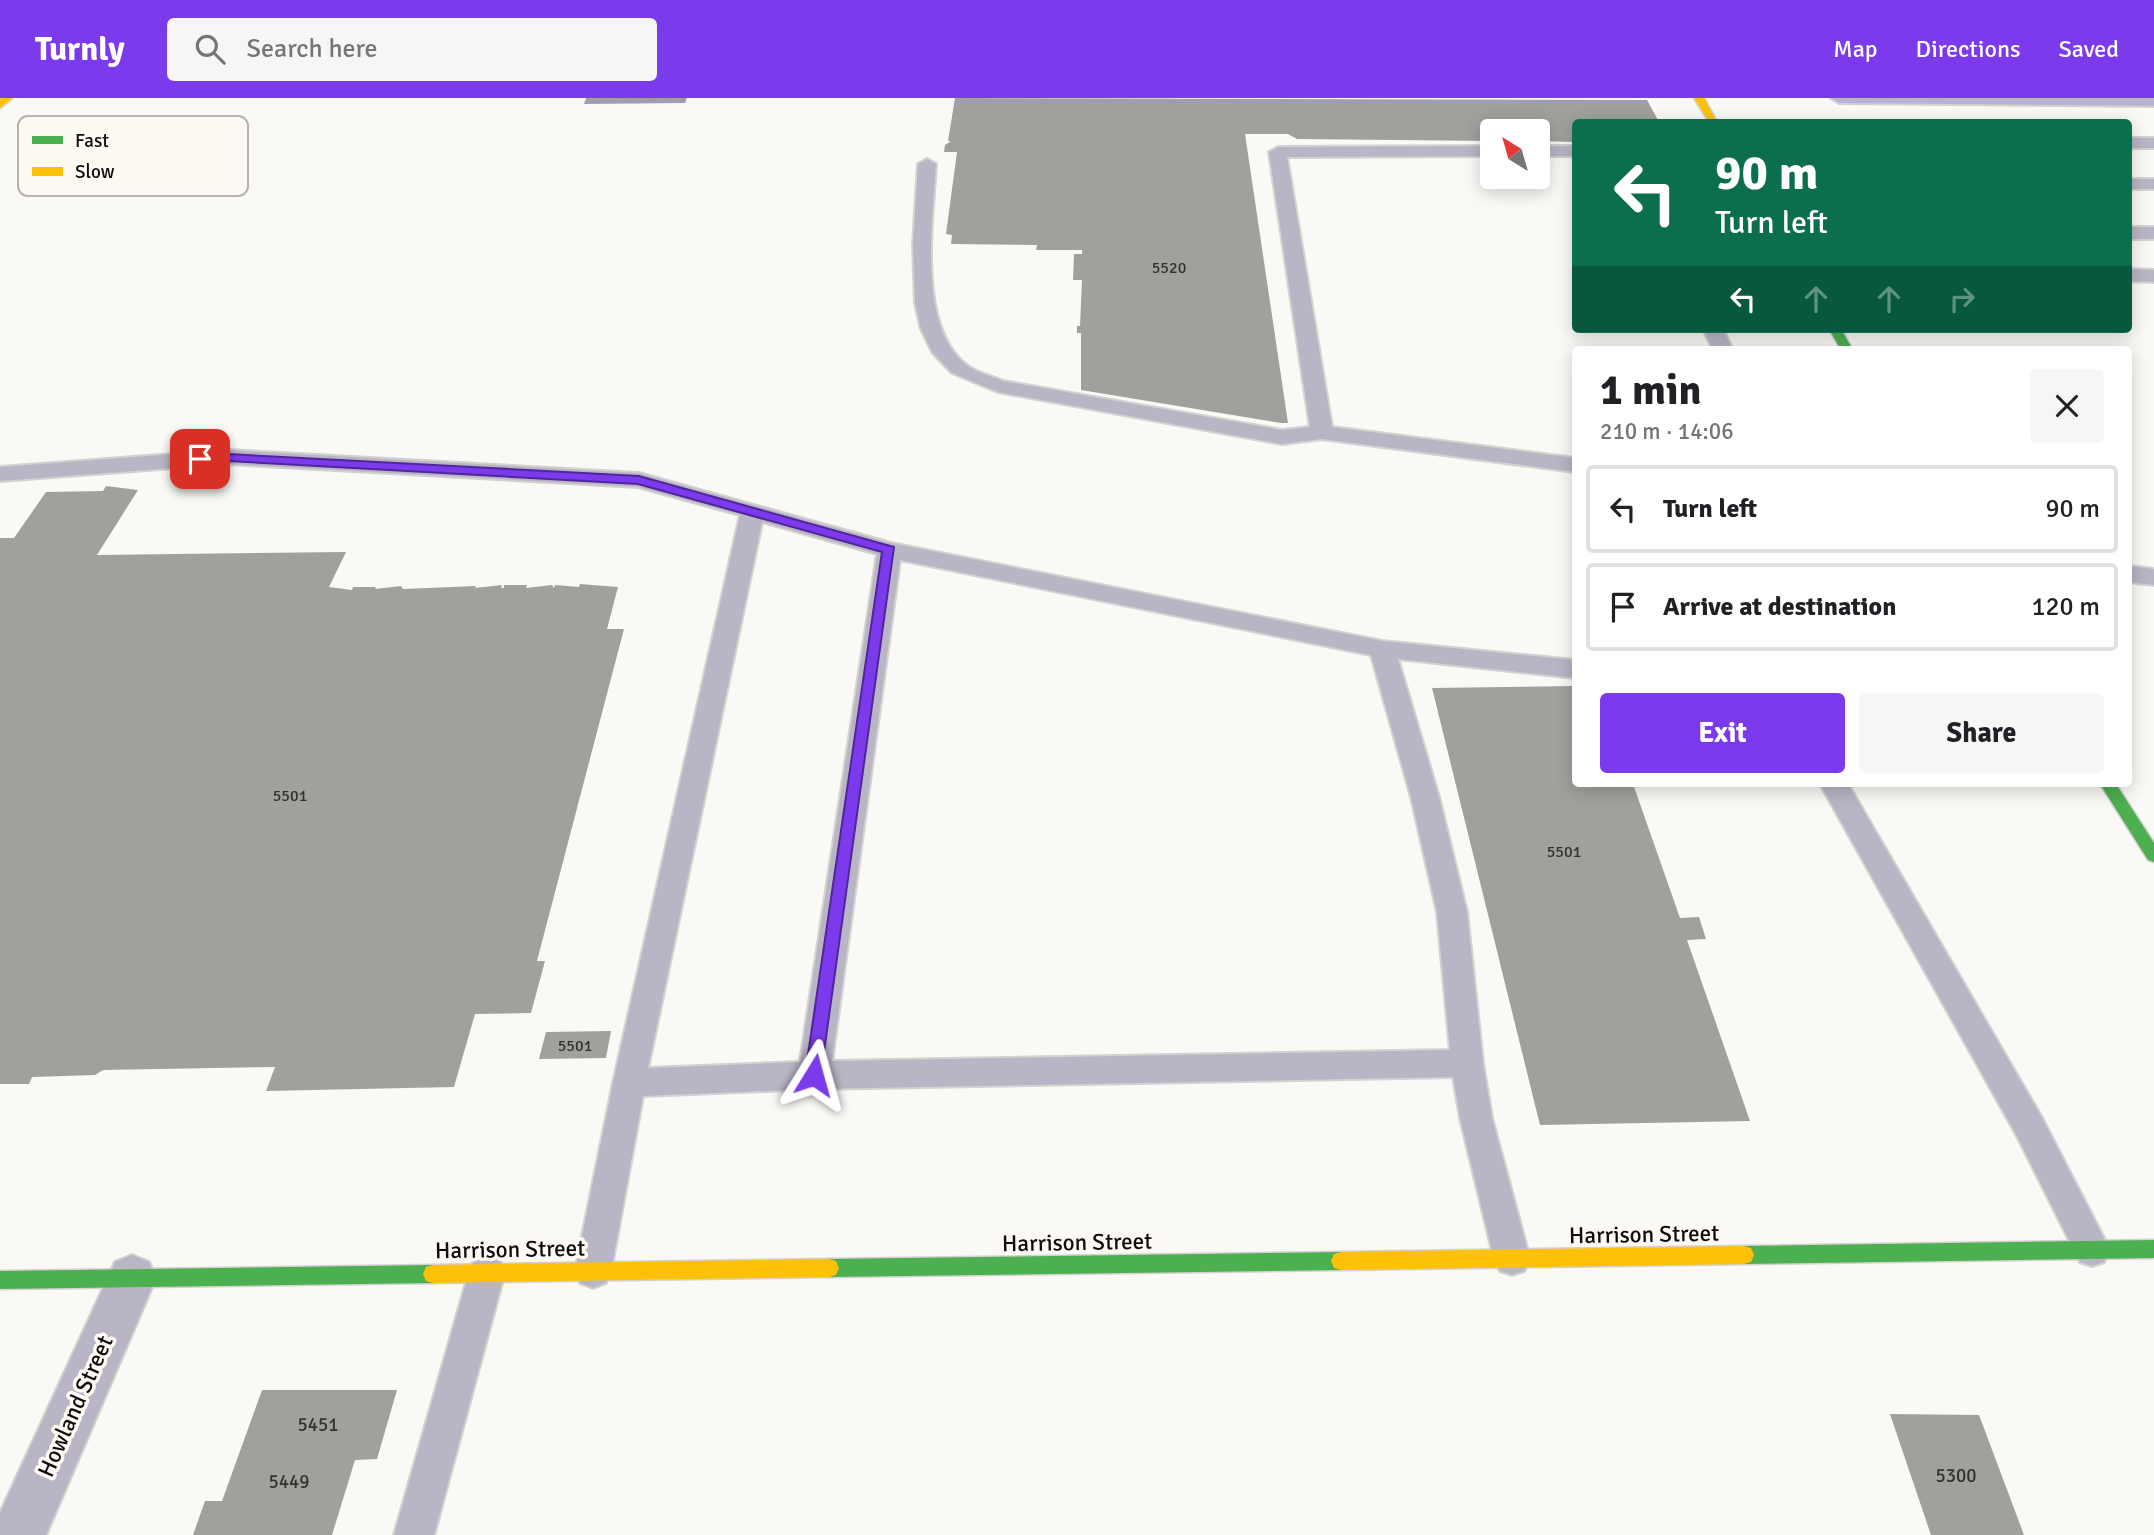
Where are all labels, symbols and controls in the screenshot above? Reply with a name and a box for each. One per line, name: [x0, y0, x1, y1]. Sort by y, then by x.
search box: [167, 18, 657, 81]
text: Turnly: [35, 29, 125, 70]
icon: search: [191, 30, 229, 68]
text: Search here: [247, 33, 378, 65]
text: Map: [1833, 34, 1878, 64]
text: Directions: [1916, 34, 2021, 64]
text: Saved: [2059, 34, 2119, 64]
legend: [18, 116, 248, 196]
north arrow: [1480, 119, 1550, 189]
map controls: [1480, 119, 1550, 189]
text: Fast: [75, 129, 109, 153]
text: 90 m: [1715, 143, 1818, 203]
icon: left: [1600, 147, 1691, 238]
text: Slow: [75, 160, 115, 184]
text: Turn left: [1715, 203, 1828, 242]
house number: 5520: [1152, 258, 1186, 278]
icon: left: [1724, 280, 1762, 318]
icon: ahead: [1797, 280, 1835, 318]
icon: ahead: [1870, 280, 1908, 318]
icon: right: [1943, 280, 1981, 318]
text: 1 min: [1600, 365, 1701, 416]
button: close: [2030, 369, 2104, 443]
text: 210 m · 14:06: [1600, 417, 1734, 446]
pin: [170, 429, 230, 489]
icon: arrive: [181, 440, 219, 478]
icon: left: [1604, 490, 1642, 528]
text: Turn left: [1663, 493, 1757, 525]
text: 90 m: [2045, 493, 2100, 525]
icon: arrive: [1604, 588, 1642, 626]
text: Arrive at destination: [1663, 591, 1896, 623]
text: 120 m: [2031, 591, 2100, 623]
button: Exit: [1600, 693, 1845, 773]
button: Share: [1859, 693, 2104, 773]
house number: 5501: [273, 786, 307, 806]
house number: 5501: [1547, 842, 1581, 862]
house number: 5501: [558, 1036, 592, 1056]
position arrow: [777, 1038, 851, 1112]
street label: Harrison Street: [1569, 1219, 1719, 1250]
street label: Harrison Street: [1002, 1227, 1152, 1258]
street label: Harrison Street: [435, 1234, 585, 1265]
street label: Howland Street: [31, 1331, 120, 1482]
house number: 5451: [297, 1413, 339, 1437]
house number: 5300: [1935, 1464, 1977, 1488]
house number: 5449: [268, 1470, 310, 1494]

